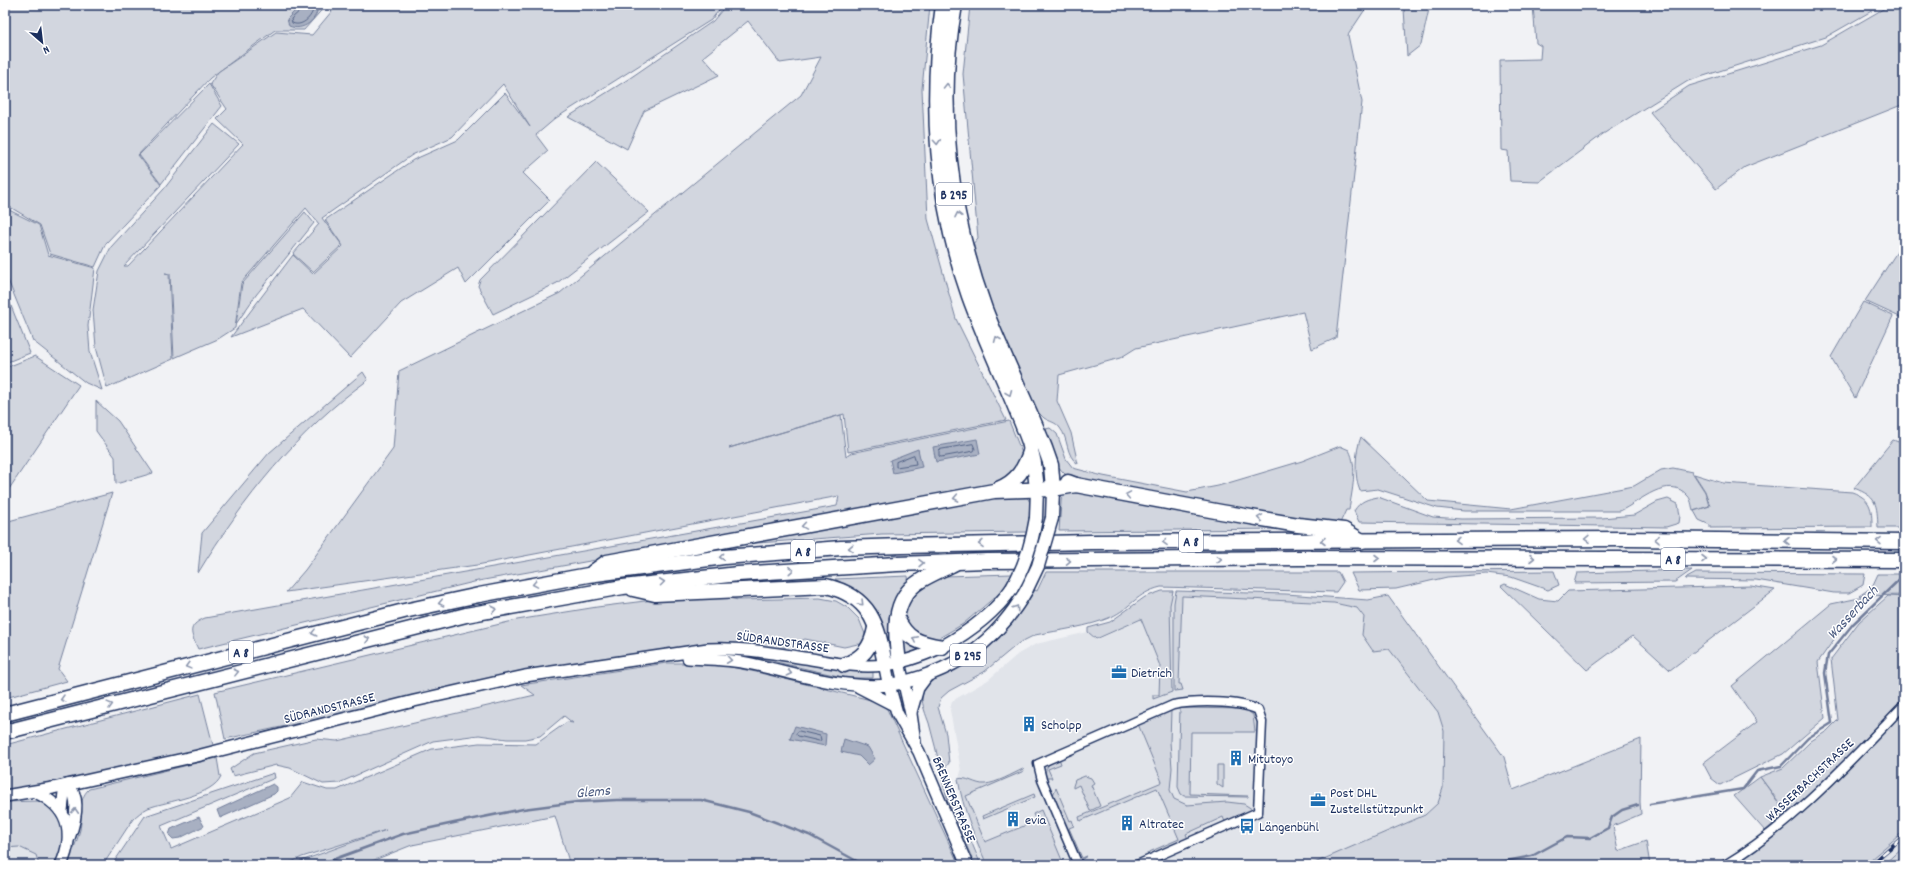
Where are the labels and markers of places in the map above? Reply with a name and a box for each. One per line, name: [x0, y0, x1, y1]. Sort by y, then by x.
office icon: Dietrich: [1110, 663, 1128, 681]
place label: Dietrich: [1131, 664, 1172, 684]
building icon: Scholpp: [1020, 715, 1038, 733]
place label: Scholpp: [1041, 716, 1082, 736]
building icon: Mitutoyo: [1227, 749, 1245, 767]
place label: Mitutoyo: [1248, 750, 1293, 770]
place label: Post DHL Zustellstützpunkt: [1330, 784, 1424, 820]
office icon: Post DHL Zustellstützpunkt: [1309, 791, 1327, 809]
building icon: evia: [1004, 810, 1022, 828]
place label: evia: [1025, 811, 1047, 831]
building icon: Altratec: [1118, 814, 1136, 832]
place label: Altratec: [1139, 815, 1184, 835]
bus stop icon: Längenbühl: [1238, 817, 1256, 835]
place label: Längenbühl: [1259, 818, 1319, 838]

